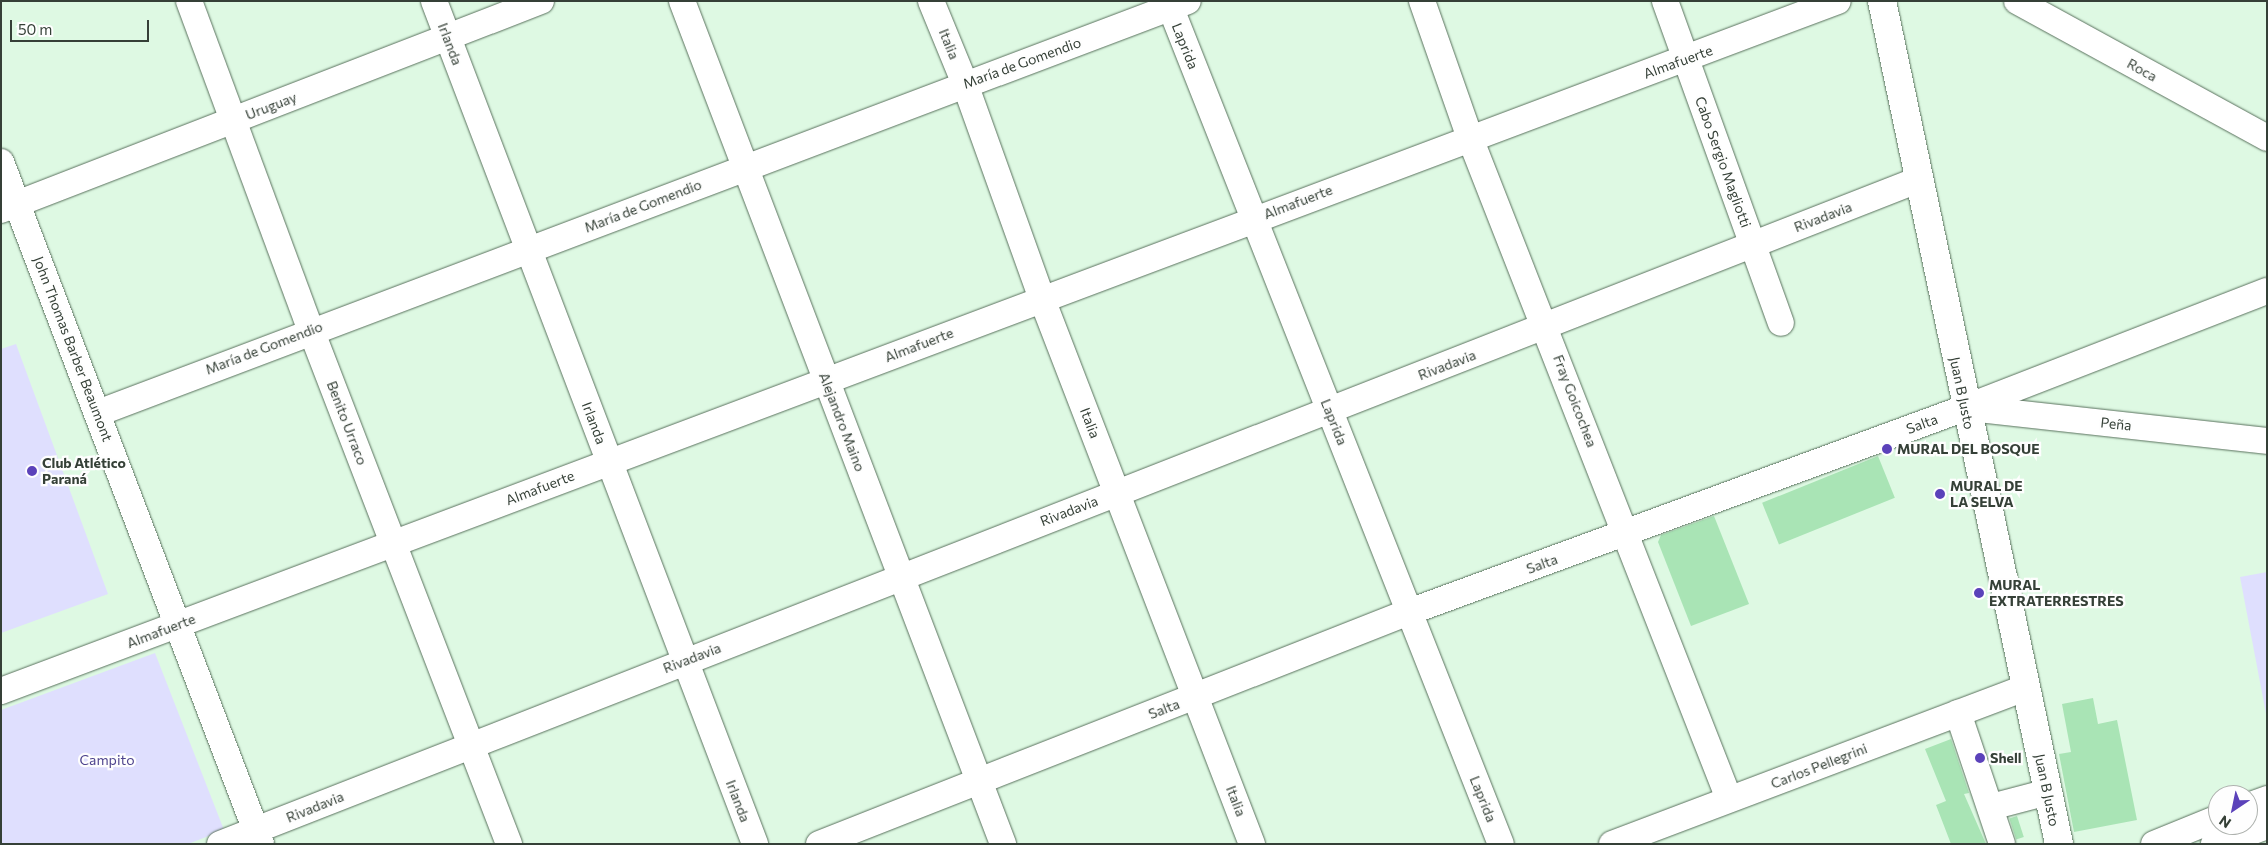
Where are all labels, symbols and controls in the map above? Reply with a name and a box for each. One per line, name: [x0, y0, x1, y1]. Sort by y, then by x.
scale bar: [12, 10, 151, 42]
text: 50 m: [18, 20, 52, 38]
street label: Irlanda: [434, 21, 466, 67]
street label: Laprida: [1168, 21, 1202, 71]
street label: Italia: [935, 26, 963, 62]
street label: María de Gomendio: [961, 34, 1083, 92]
street label: Almafuerte: [1641, 42, 1715, 82]
street label: Roca: [2124, 55, 2160, 85]
street label: Uruguay: [243, 89, 299, 123]
street label: Cabo Sergio Magliotti: [1691, 94, 1755, 230]
street label: María de Gomendio: [582, 176, 704, 236]
street label: Almafuerte: [1261, 181, 1335, 223]
street label: Rivadavia: [1792, 198, 1854, 236]
street label: John Thomas Barber Beaumont: [30, 254, 116, 444]
street label: María de Gomendio: [203, 318, 325, 378]
street label: Almafuerte: [882, 324, 956, 366]
street label: Rivadavia: [1416, 346, 1478, 384]
street label: Fray Goicochea: [1550, 352, 1600, 450]
street label: Juan B Justo: [1946, 355, 1978, 431]
street label: Alejandro Maino: [815, 370, 869, 474]
street label: Benito Urraco: [323, 379, 371, 467]
street label: Laprida: [1317, 397, 1351, 447]
street label: Irlanda: [578, 400, 610, 446]
street label: Italia: [1077, 405, 1103, 441]
street label: Salta: [1904, 411, 1940, 437]
street label: Peña: [2100, 414, 2132, 434]
place label: MURAL DEL BOSQUE: [1897, 441, 2039, 457]
marker: MURAL DEL BOSQUE: [1881, 443, 1893, 455]
place label: Club Atlético Paraná: [42, 455, 126, 488]
marker: Club Atlético Paraná: [26, 465, 38, 477]
street label: Almafuerte: [503, 467, 577, 509]
place label: MURAL DE LA SELVA: [1950, 478, 2023, 511]
marker: MURAL DE LA SELVA: [1934, 488, 1946, 500]
street label: Rivadavia: [1038, 492, 1100, 530]
street label: Salta: [1524, 551, 1560, 577]
place label: MURAL EXTRATERRESTRES: [1989, 577, 2124, 610]
marker: MURAL EXTRATERRESTRES: [1973, 587, 1985, 599]
street label: Almafuerte: [124, 610, 198, 652]
street label: Rivadavia: [661, 639, 723, 677]
street label: Salta: [1146, 695, 1182, 723]
street label: Carlos Pellegrini: [1768, 740, 1870, 792]
place label: Shell: [1990, 750, 2022, 766]
park label: Campito: [79, 752, 135, 768]
marker: Shell: [1974, 752, 1986, 764]
street label: Juan B Justo: [2031, 752, 2063, 828]
street label: Laprida: [1466, 774, 1500, 824]
street label: Irlanda: [722, 778, 754, 824]
street label: Italia: [1223, 783, 1249, 819]
north arrow: [2208, 785, 2258, 835]
street label: Rivadavia: [284, 788, 346, 826]
text: N: [2216, 812, 2234, 832]

